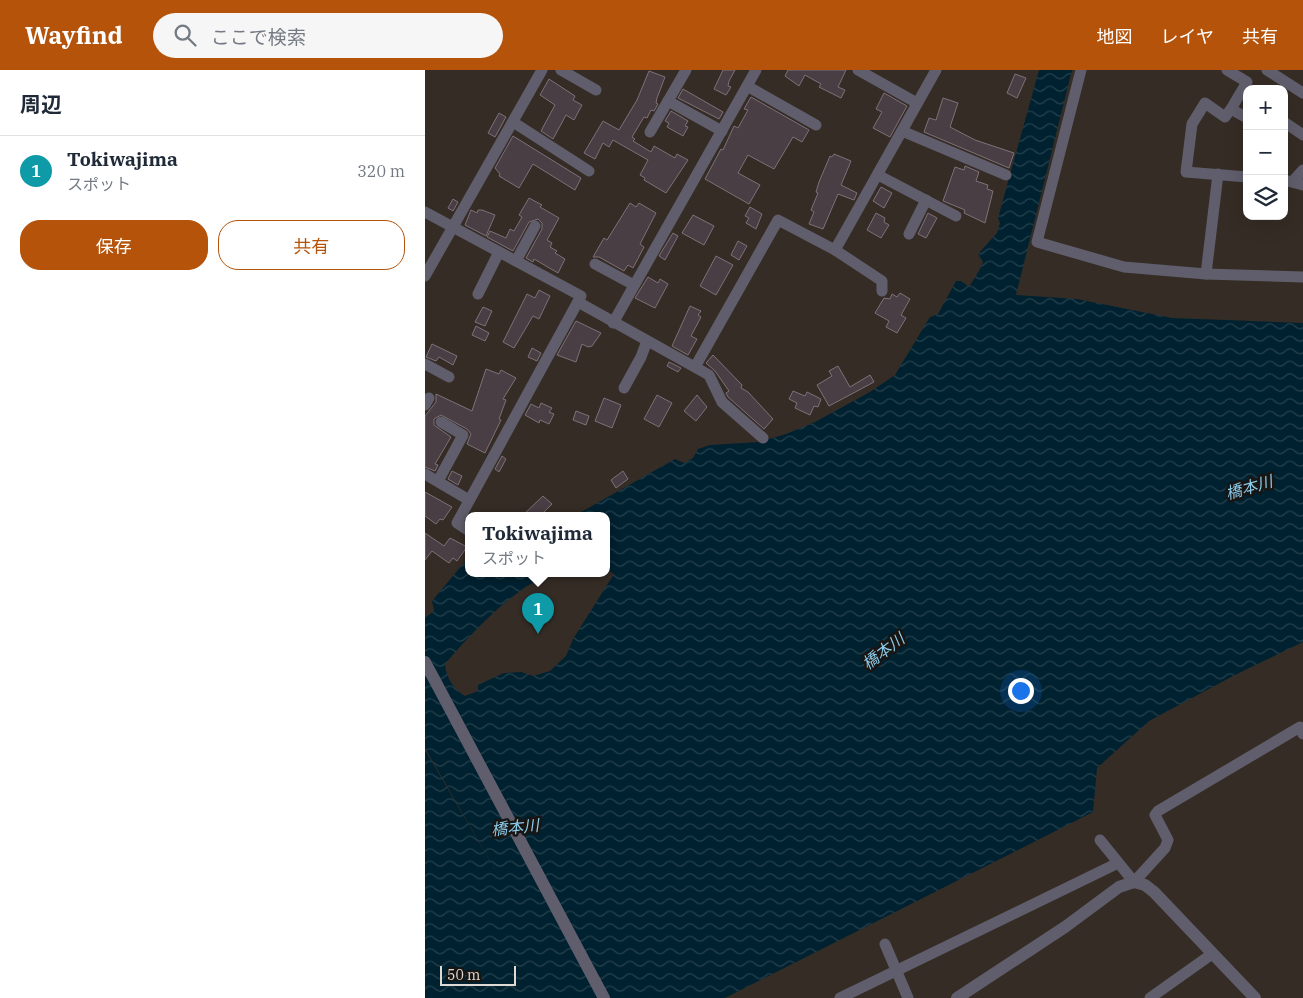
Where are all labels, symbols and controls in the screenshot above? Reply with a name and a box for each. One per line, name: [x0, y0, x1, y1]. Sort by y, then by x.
search box: [153, 13, 503, 58]
text: Wayfind: [25, 19, 123, 51]
icon: search: [171, 21, 199, 49]
text: ここで検索: [211, 25, 306, 49]
text: 地図: [1097, 25, 1133, 48]
text: レイヤ: [1161, 25, 1214, 48]
text: 共有: [1242, 25, 1278, 48]
map controls: [1243, 85, 1288, 220]
button: +: [1243, 85, 1288, 130]
text: 周辺: [20, 90, 62, 118]
button: −: [1243, 130, 1288, 175]
text: Tokiwajima: [67, 147, 178, 171]
text: 1: [31, 161, 41, 181]
text: 320 m: [357, 161, 405, 181]
text: スポット: [67, 174, 131, 194]
button: layers: [1243, 175, 1288, 220]
button: 保存: [20, 220, 208, 270]
button: 共有: [218, 220, 405, 270]
water label: 橋本川: [1223, 470, 1277, 503]
popup: [465, 512, 610, 577]
text: Tokiwajima: [482, 521, 593, 545]
text: スポット: [482, 548, 546, 568]
pin: 1: [522, 593, 554, 634]
water label: 橋本川: [858, 627, 910, 673]
your location: [1008, 678, 1034, 704]
water label: 橋本川: [490, 814, 542, 839]
scale bar: [440, 963, 516, 986]
text: 50 m: [447, 966, 480, 984]

